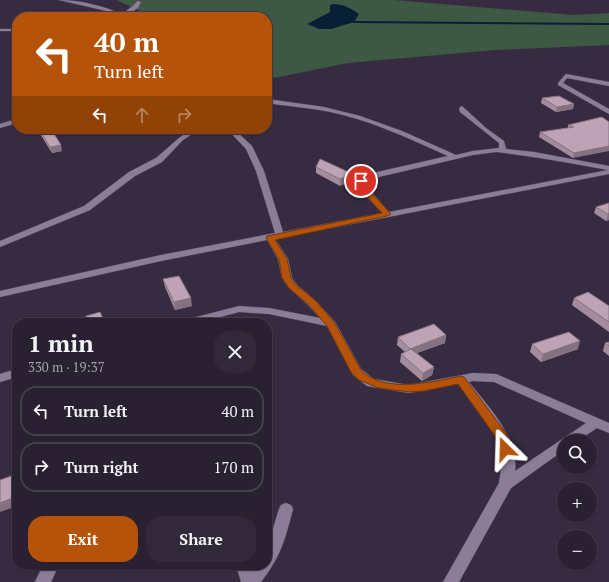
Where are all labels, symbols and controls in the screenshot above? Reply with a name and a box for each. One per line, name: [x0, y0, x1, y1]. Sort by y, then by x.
text: 40 m: [94, 23, 159, 60]
icon: left: [28, 28, 80, 80]
text: Turn left: [94, 59, 164, 83]
icon: left: [89, 104, 111, 126]
icon: ahead: [131, 104, 153, 126]
icon: right: [173, 104, 195, 126]
pin: [344, 164, 378, 198]
icon: arrive: [350, 170, 372, 192]
text: 1 min: [28, 327, 94, 359]
button: close: [214, 331, 256, 373]
text: 330 m · 19:37: [28, 358, 105, 376]
icon: left: [30, 400, 52, 422]
text: Turn left: [64, 401, 128, 421]
text: 40 m: [221, 401, 254, 421]
position arrow: [484, 428, 526, 470]
map controls: [557, 434, 597, 570]
button: search: [557, 434, 597, 474]
icon: right: [30, 456, 52, 478]
text: Turn right: [64, 457, 139, 477]
text: 170 m: [213, 457, 254, 477]
button: +: [557, 482, 597, 522]
button: Exit: [28, 516, 138, 562]
button: Share: [146, 516, 256, 562]
button: −: [557, 530, 597, 570]

